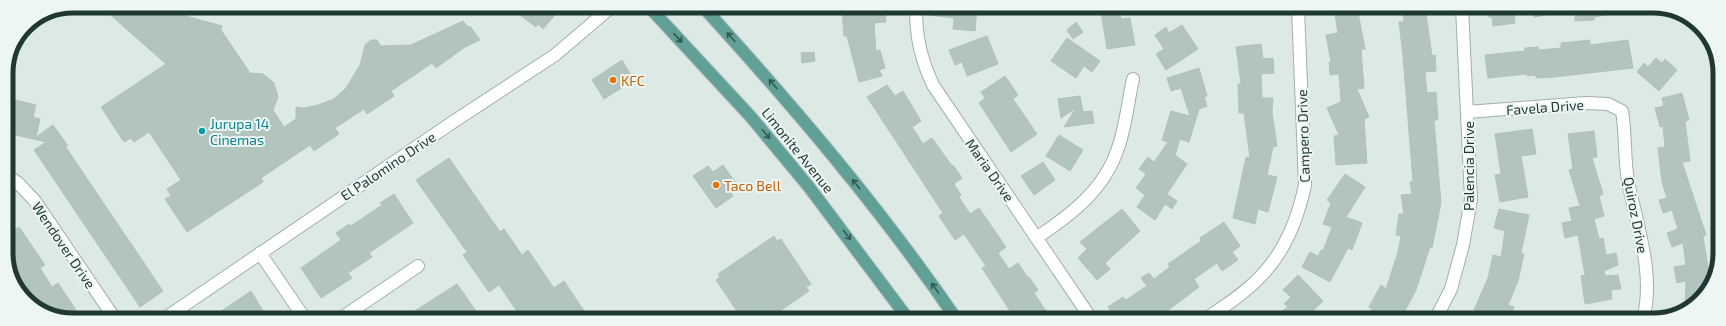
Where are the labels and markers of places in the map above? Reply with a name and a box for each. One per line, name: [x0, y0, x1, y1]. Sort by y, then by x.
place label: KFC: [621, 72, 645, 89]
marker: KFC: [608, 75, 618, 85]
place label: Jurupa 14 Cinemas: [210, 115, 269, 148]
marker: Jurupa 14 Cinemas: [197, 126, 207, 136]
place label: Taco Bell: [724, 177, 782, 194]
marker: Taco Bell: [711, 180, 721, 190]

